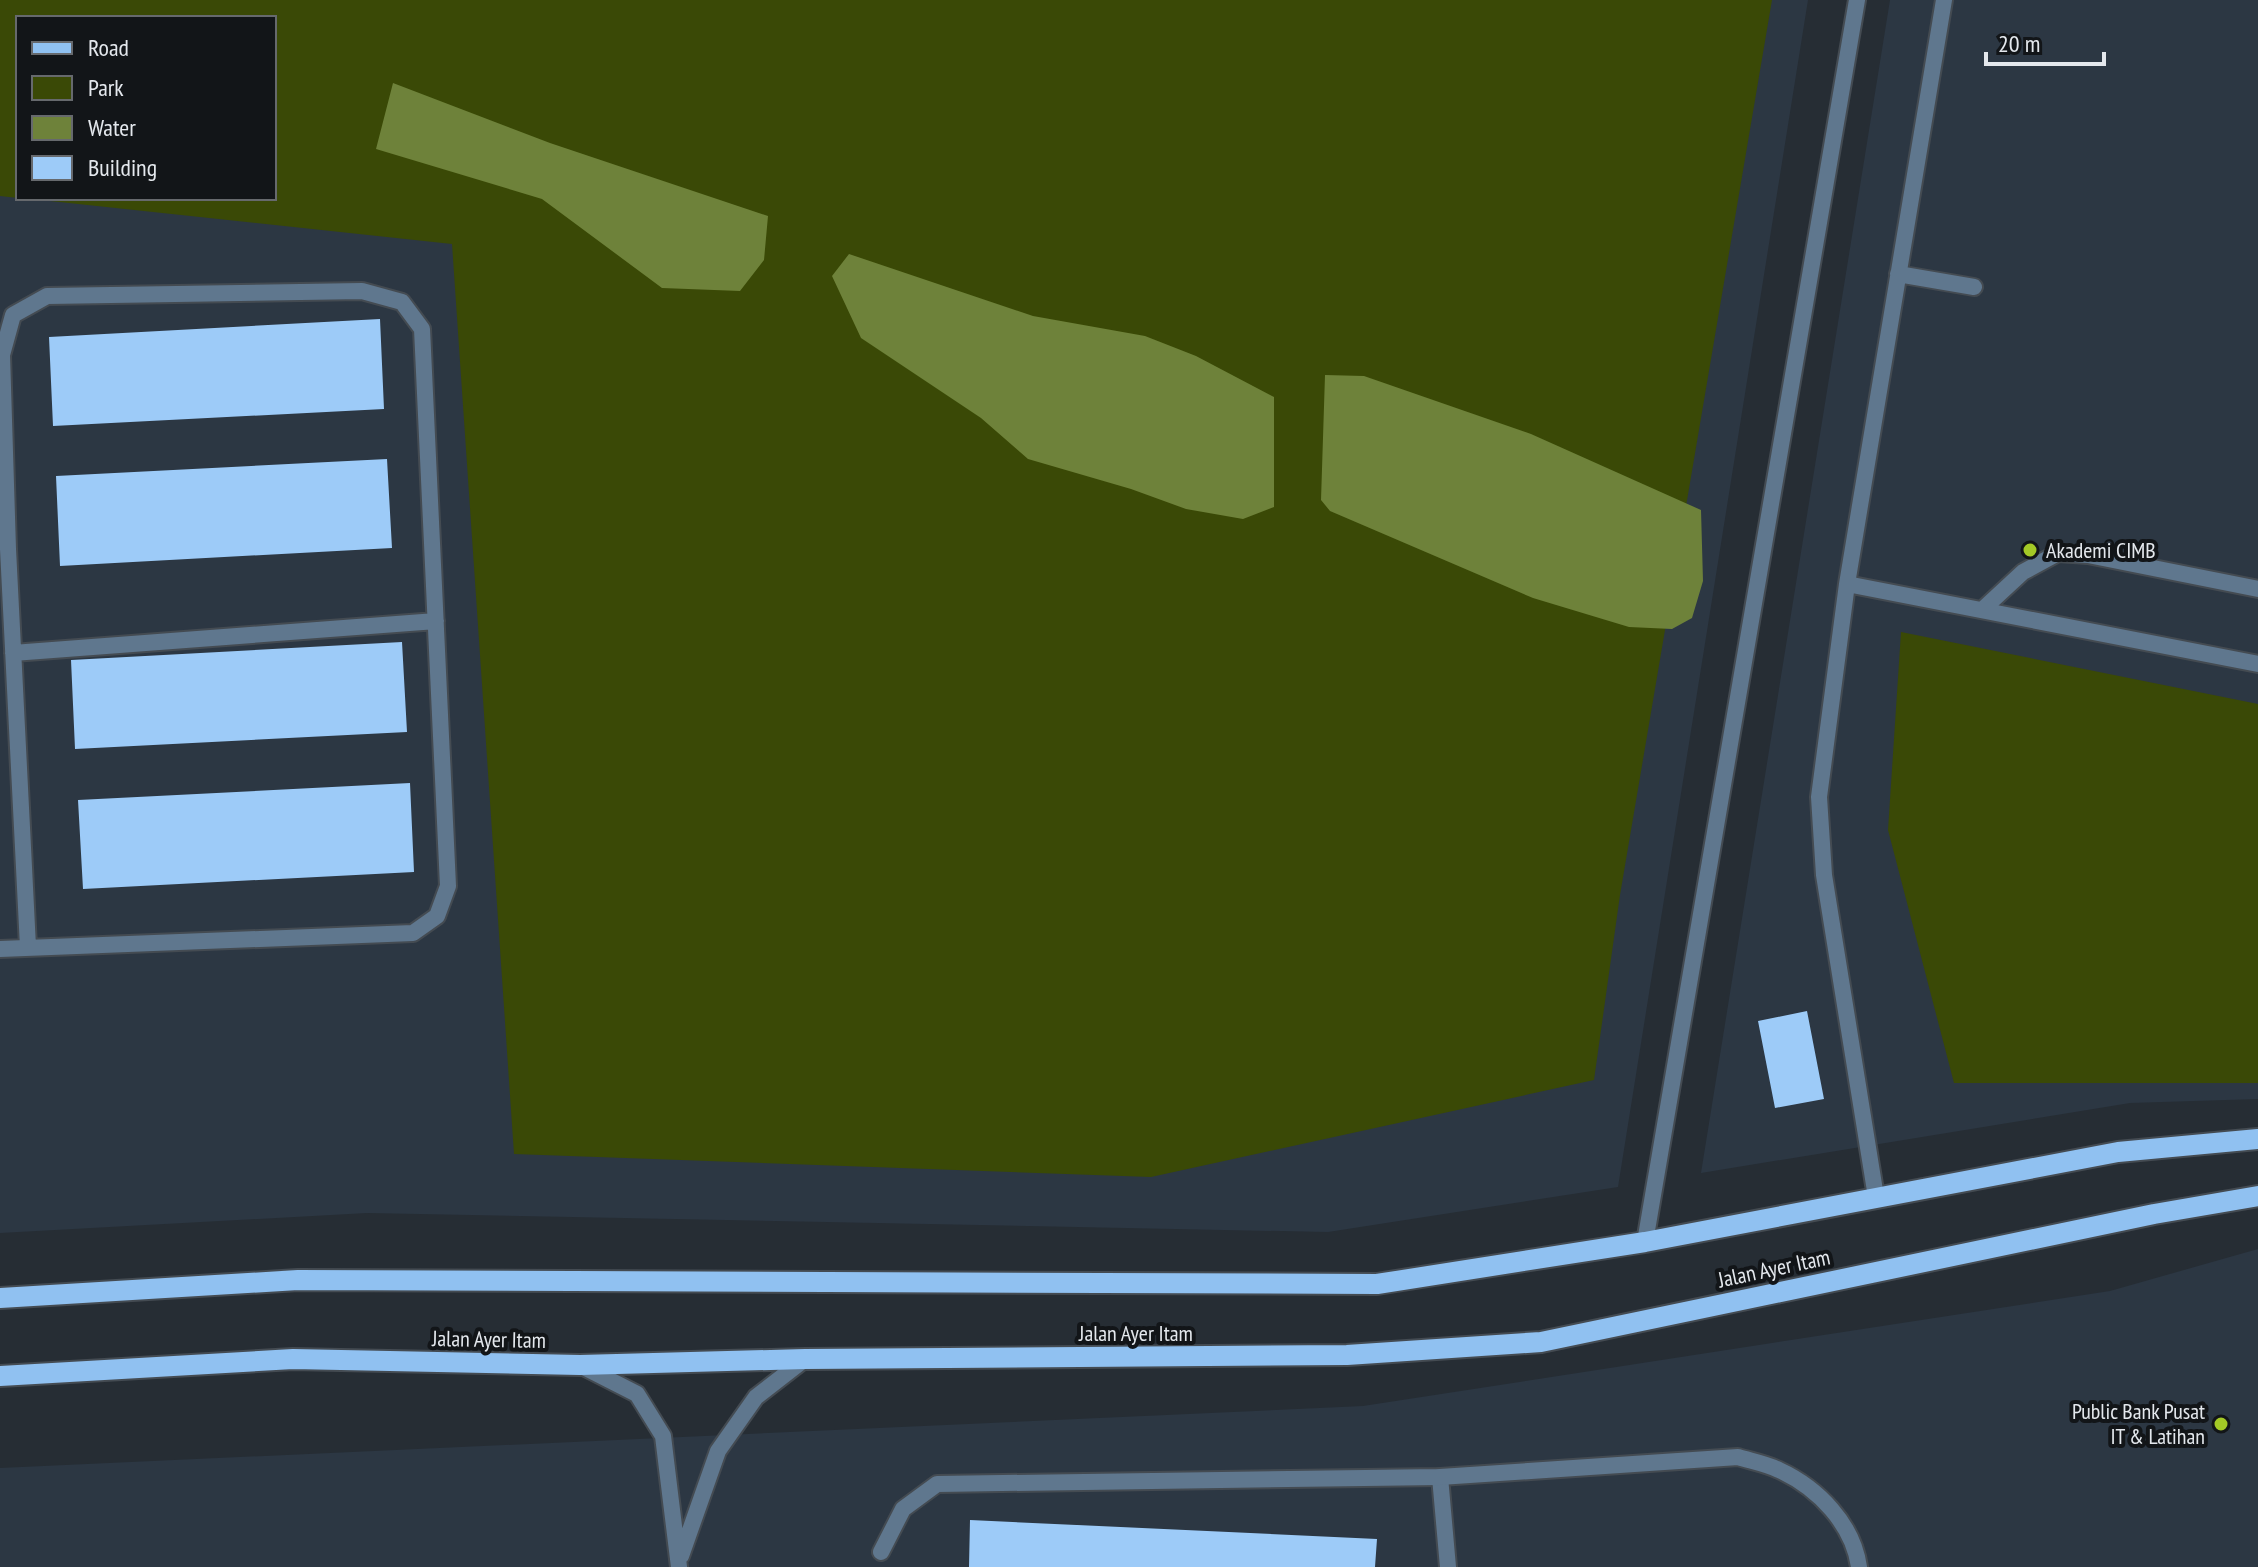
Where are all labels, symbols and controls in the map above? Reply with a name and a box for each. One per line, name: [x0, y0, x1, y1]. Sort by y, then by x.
legend: [16, 16, 276, 200]
scale bar: [1986, 16, 2104, 66]
text: 20 m: [1998, 28, 2040, 59]
text: Road: [88, 32, 129, 63]
text: Park: [88, 72, 124, 103]
text: Water: [88, 112, 136, 143]
text: Building: [88, 152, 157, 183]
place label: Akademi CIMB: [2046, 536, 2156, 564]
marker: Akademi CIMB: [2021, 541, 2039, 559]
street label: Jalan Ayer Itam: [1714, 1242, 1833, 1294]
street label: Jalan Ayer Itam: [1078, 1319, 1193, 1347]
street label: Jalan Ayer Itam: [431, 1324, 546, 1354]
place label: Public Bank Pusat IT & Latihan: [2072, 1397, 2205, 1450]
marker: Public Bank Pusat IT & Latihan: [2212, 1415, 2230, 1433]

